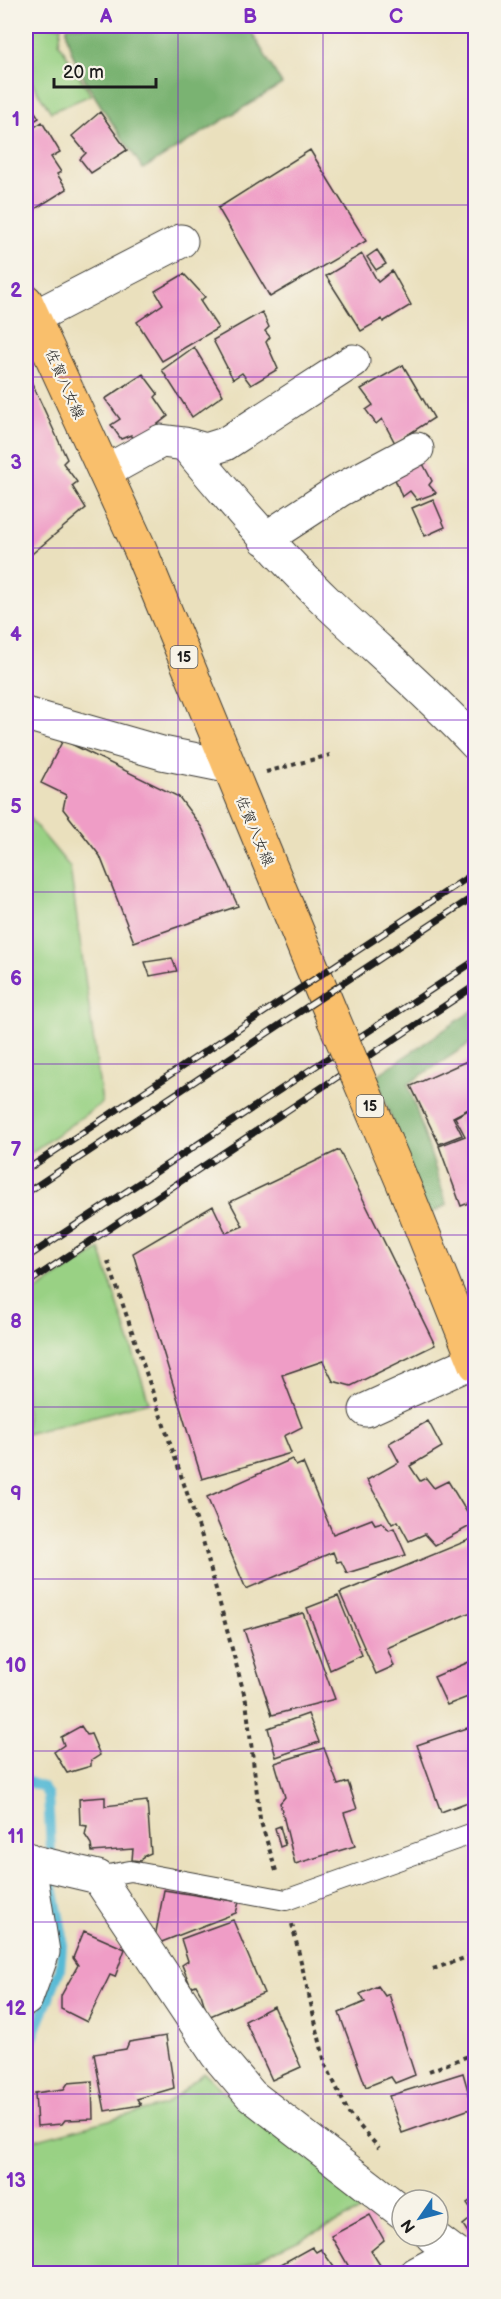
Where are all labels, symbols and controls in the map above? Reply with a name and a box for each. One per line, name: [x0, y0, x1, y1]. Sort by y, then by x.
text: A: [99, 5, 113, 29]
text: B: [243, 5, 257, 29]
text: C: [389, 5, 403, 29]
scale bar: [54, 51, 156, 89]
text: 20 m: [63, 62, 104, 83]
text: 1: [12, 108, 20, 132]
text: 2: [10, 279, 22, 303]
street label: 佐賀八女線: [41, 346, 88, 422]
text: 3: [10, 451, 22, 475]
text: 4: [10, 623, 22, 647]
road number: 15: [170, 646, 198, 668]
street label: 佐賀八女線: [231, 793, 278, 869]
text: 5: [10, 795, 22, 819]
text: 6: [10, 967, 22, 991]
road number: 15: [356, 1095, 384, 1117]
text: 7: [10, 1138, 22, 1162]
text: 8: [10, 1310, 22, 1334]
text: 9: [10, 1482, 22, 1506]
text: 10: [6, 1654, 26, 1678]
text: 11: [8, 1825, 24, 1849]
text: 12: [6, 1997, 26, 2021]
text: 13: [6, 2169, 26, 2193]
north arrow: [390, 2188, 450, 2248]
text: N: [398, 2215, 420, 2236]

